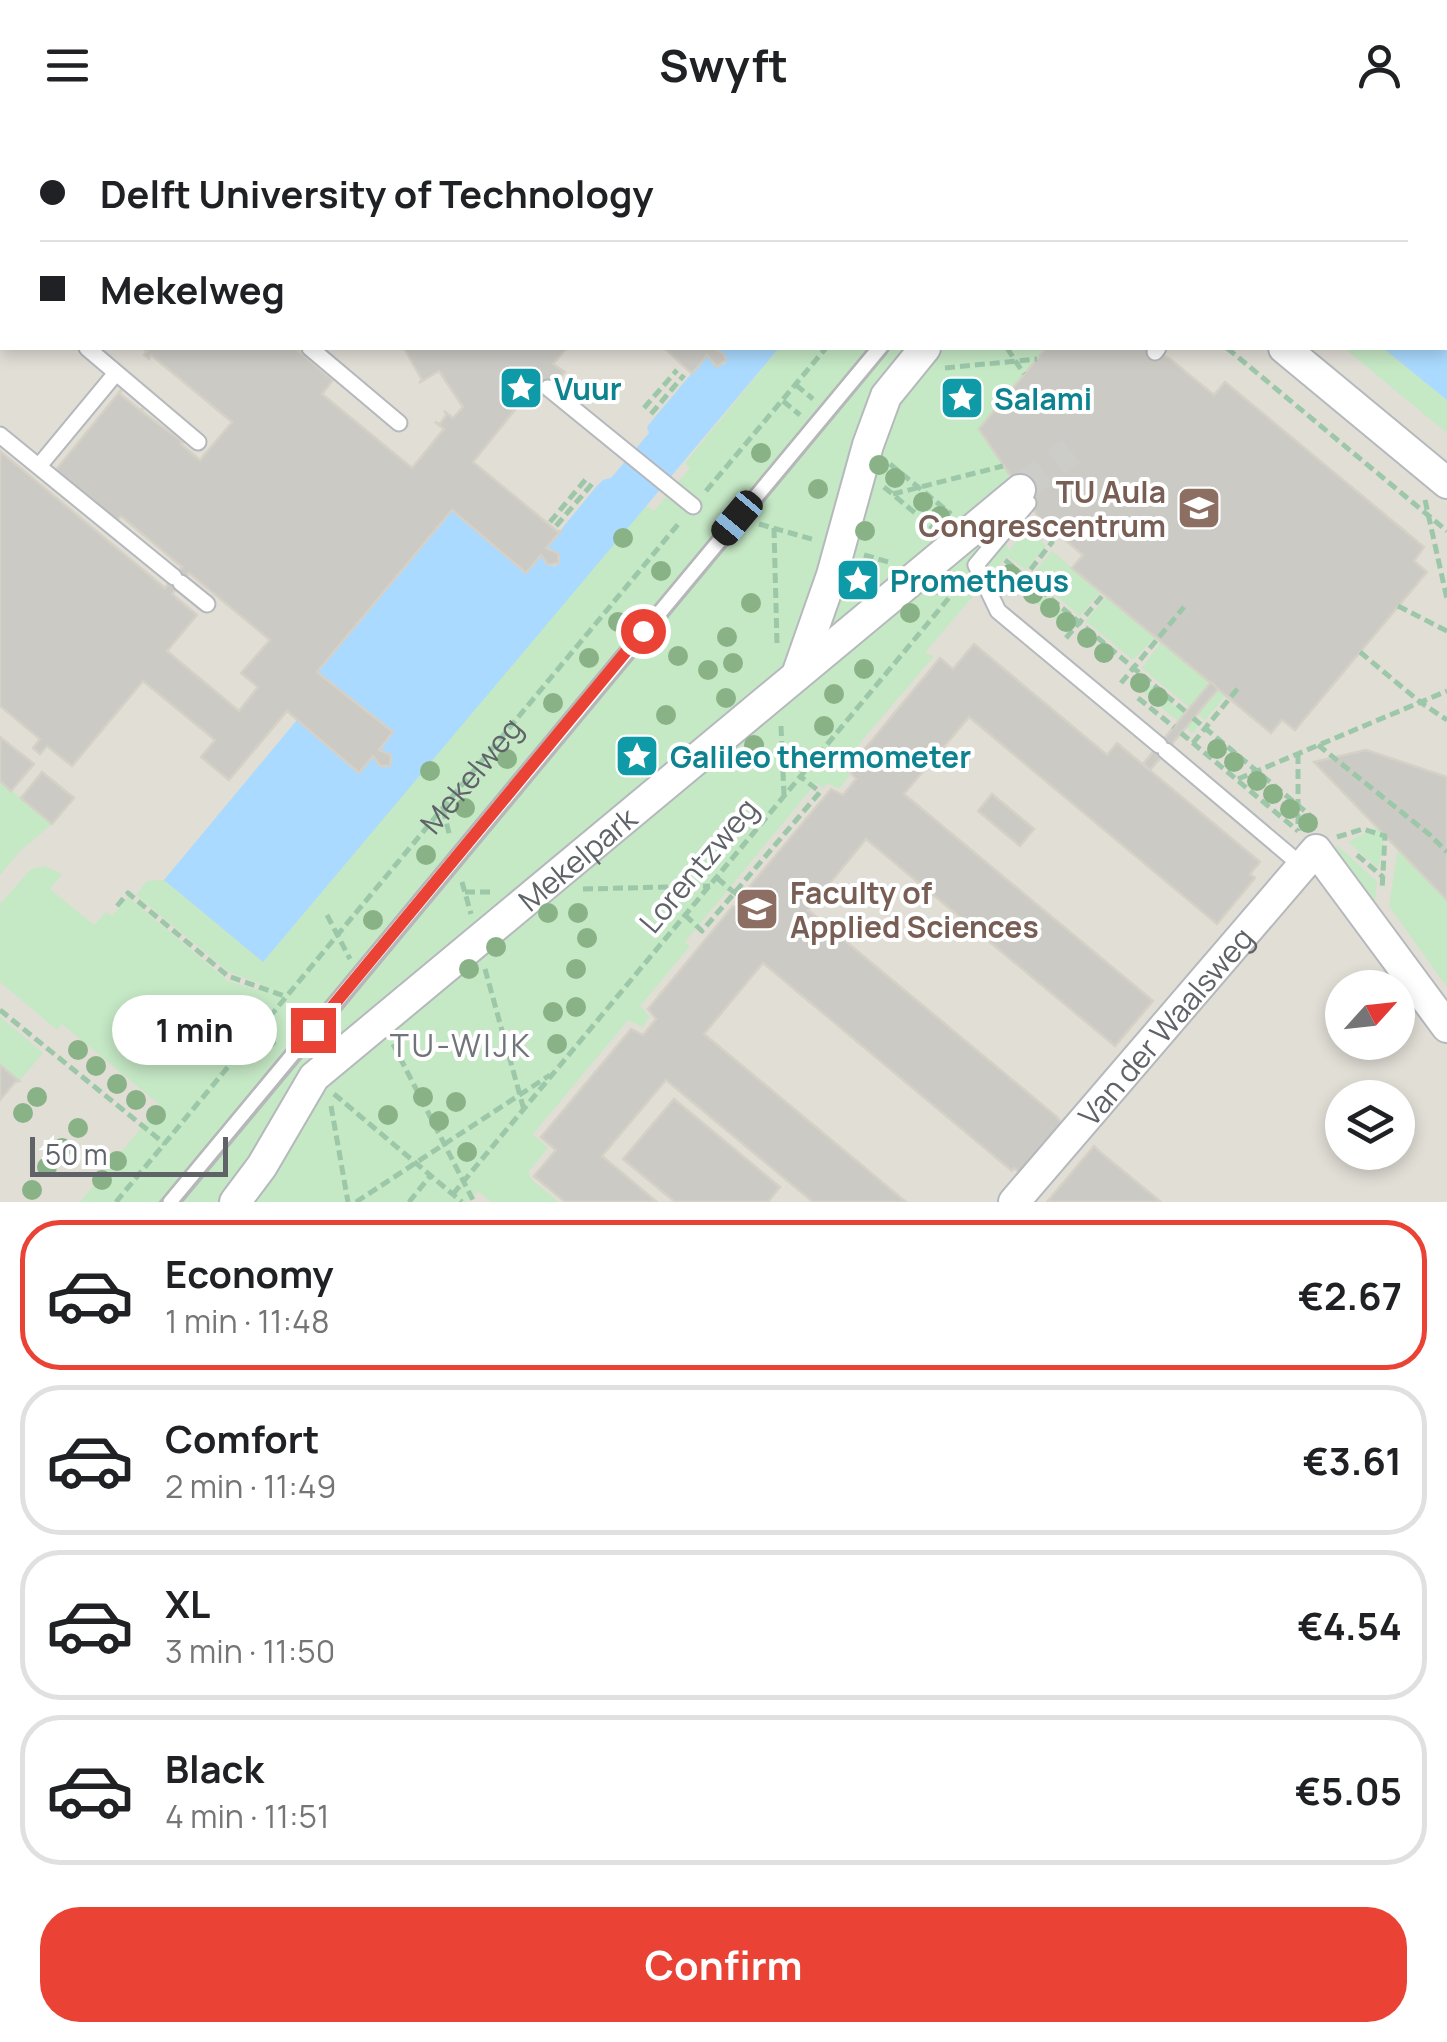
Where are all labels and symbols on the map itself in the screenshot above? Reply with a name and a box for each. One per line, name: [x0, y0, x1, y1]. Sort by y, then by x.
place icon: Vuur: [498, 365, 544, 411]
place label: Vuur: [554, 368, 622, 409]
place icon: Salami: [939, 375, 985, 421]
place label: Salami: [994, 378, 1092, 419]
place label: TU Aula Congrescentrum: [918, 471, 1166, 546]
car: [706, 485, 768, 551]
school or university icon: TU Aula Congrescentrum: [1176, 485, 1222, 531]
place icon: Prometheus: [835, 557, 881, 603]
place label: Prometheus: [890, 560, 1069, 601]
route start: [621, 609, 666, 654]
street label: Mekelweg: [410, 708, 531, 842]
place icon: Galileo thermometer: [614, 733, 660, 779]
place label: Galileo thermometer: [670, 736, 971, 777]
street label: Lorentzweg: [630, 789, 766, 941]
street label: Mekelpark: [509, 797, 645, 920]
place label: Faculty of Applied Sciences: [790, 872, 1039, 947]
school or university icon: Faculty of Applied Sciences: [734, 886, 780, 932]
street label: Van der Waalsweg: [1068, 918, 1262, 1134]
north arrow: [1325, 970, 1415, 1060]
callout: 1 min: [113, 995, 278, 1065]
route end: [291, 1008, 336, 1053]
district label: TU-WIJK: [390, 1023, 532, 1067]
scale bar: [30, 1132, 228, 1176]

